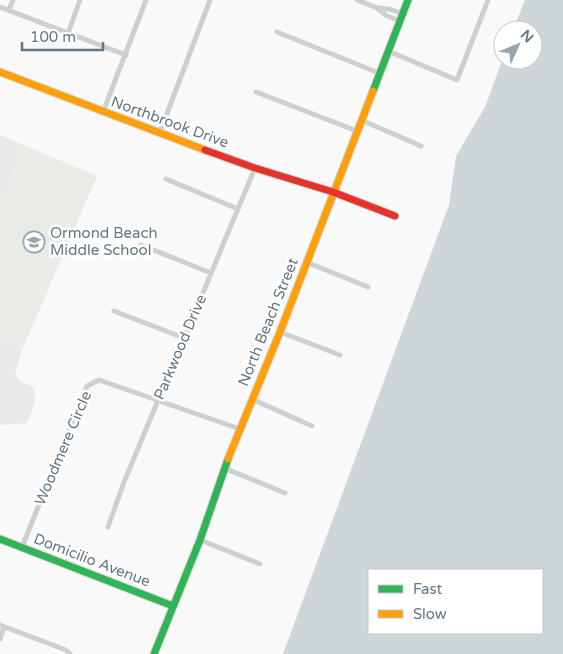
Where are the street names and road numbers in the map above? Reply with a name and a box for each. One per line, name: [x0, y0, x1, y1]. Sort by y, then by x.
street label: Northbrook Drive: [109, 92, 231, 152]
street label: North Beach Street: [234, 255, 302, 389]
street label: Parkwood Drive: [150, 292, 210, 402]
street label: Woodmere Circle: [31, 388, 95, 508]
street label: Domicilio Avenue: [31, 529, 153, 591]

